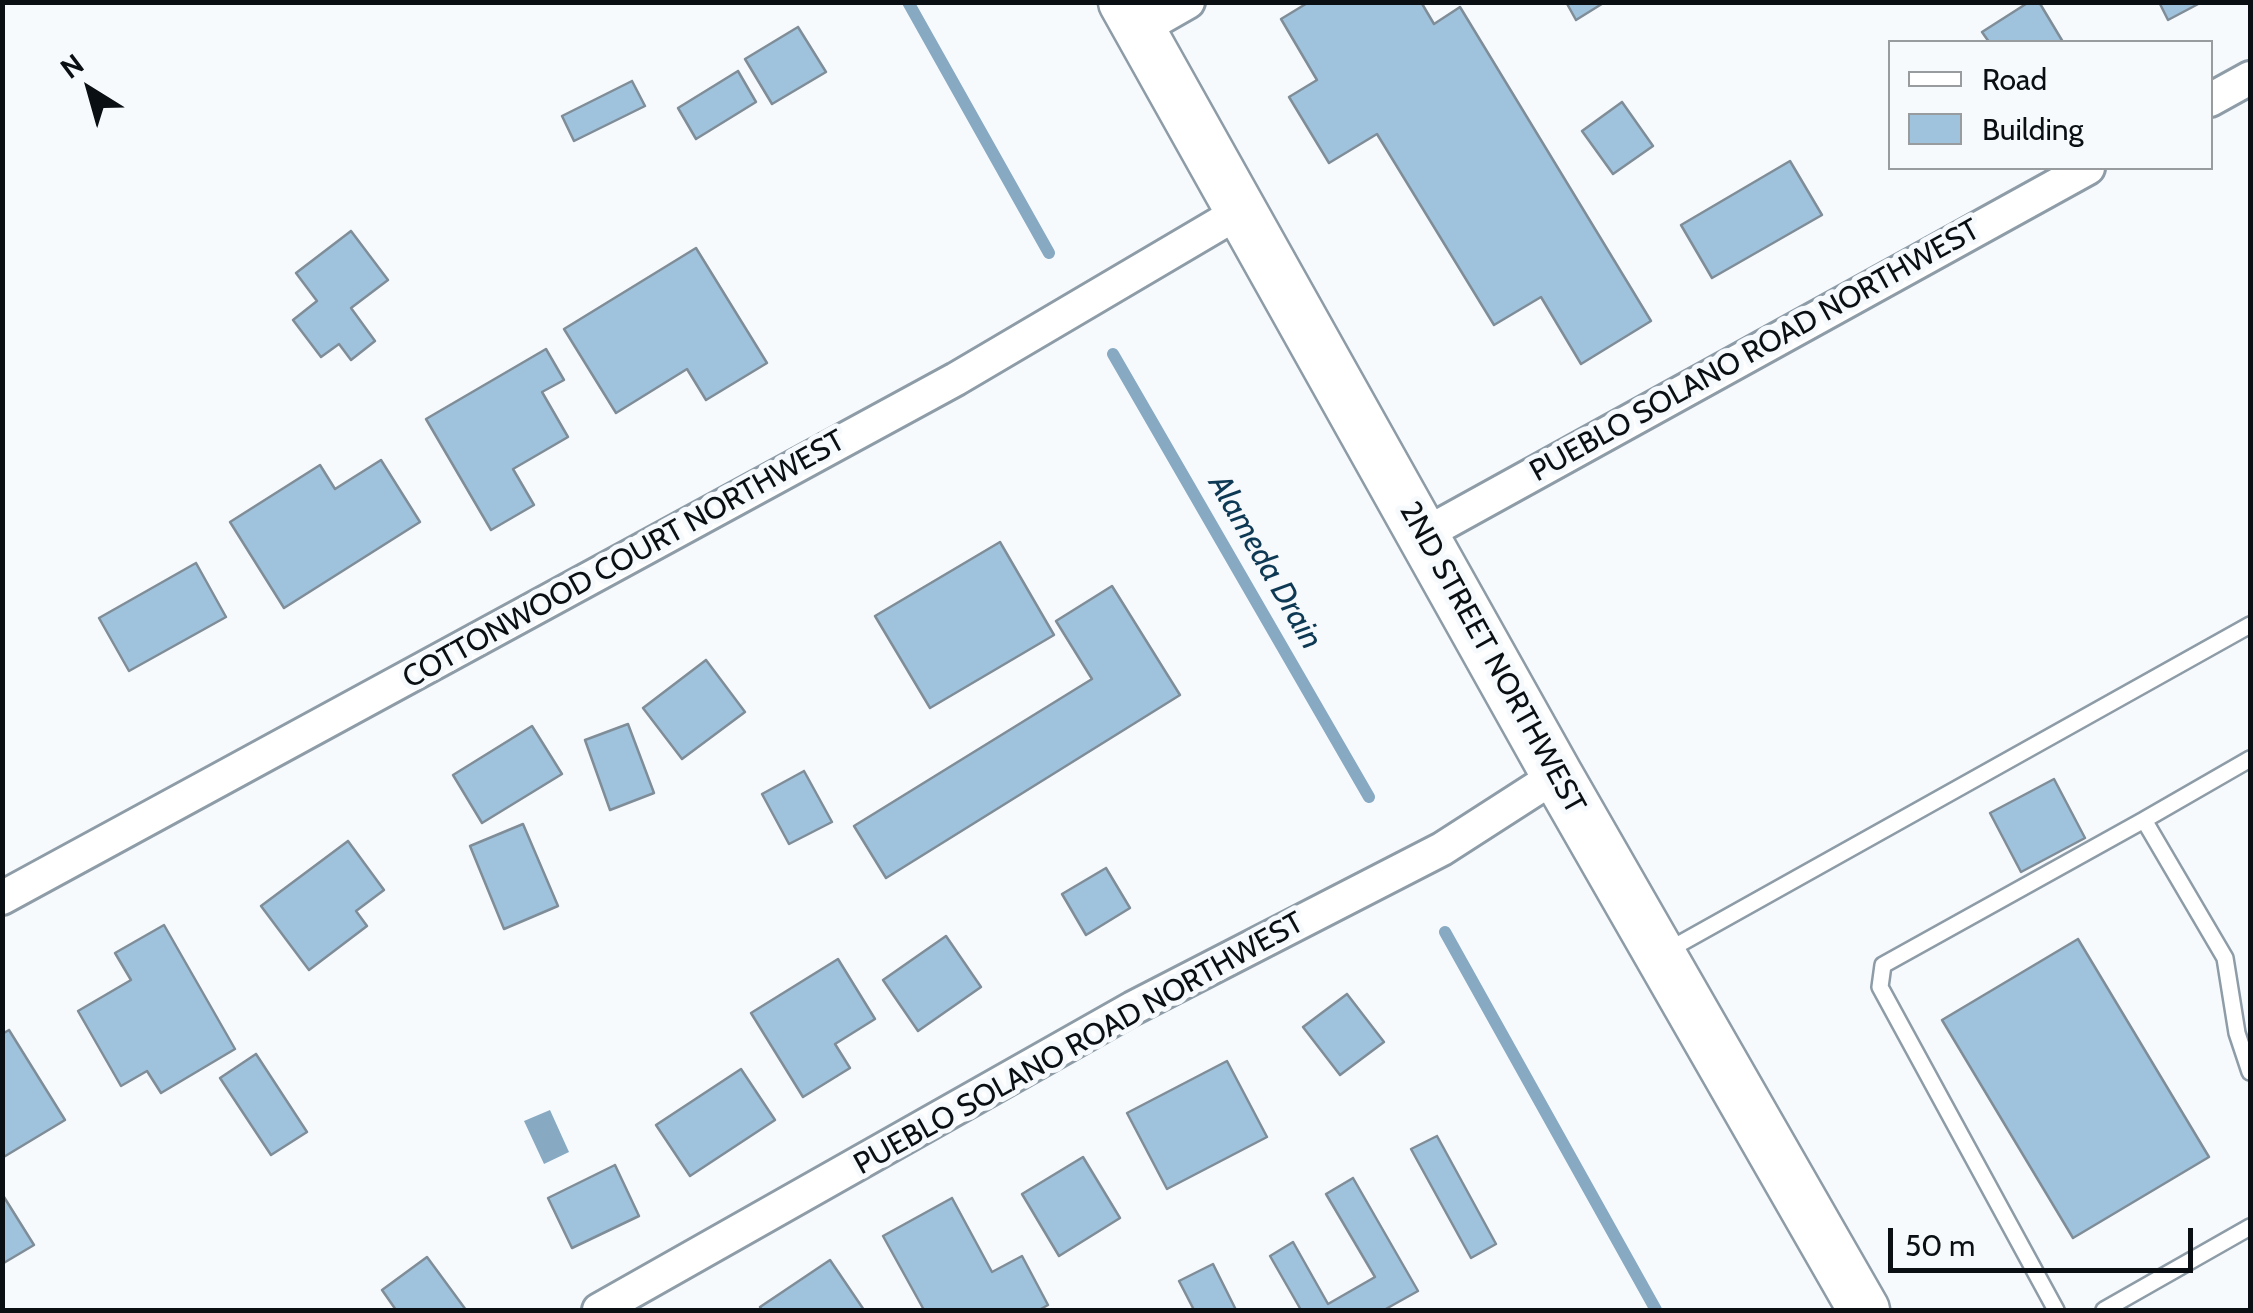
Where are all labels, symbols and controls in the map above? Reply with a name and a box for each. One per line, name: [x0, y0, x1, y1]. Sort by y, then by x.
north arrow: [40, 40, 140, 140]
legend: [1888, 40, 2213, 170]
text: N: [54, 47, 90, 86]
text: Road: [1982, 61, 2047, 98]
text: Building: [1982, 111, 2084, 148]
street label: PUEBLO SOLANO ROAD NORTHWEST: [1524, 212, 1986, 490]
street label: COTTONWOOD COURT NORTHWEST: [397, 423, 851, 697]
water label: Alameda Drain: [1200, 468, 1330, 656]
street label: 2ND STREET NORTHWEST: [1391, 496, 1593, 820]
street label: PUEBLO SOLANO ROAD NORTHWEST: [848, 905, 1310, 1183]
scale bar: [1893, 1208, 2198, 1270]
text: 50 m: [1905, 1227, 1975, 1264]

